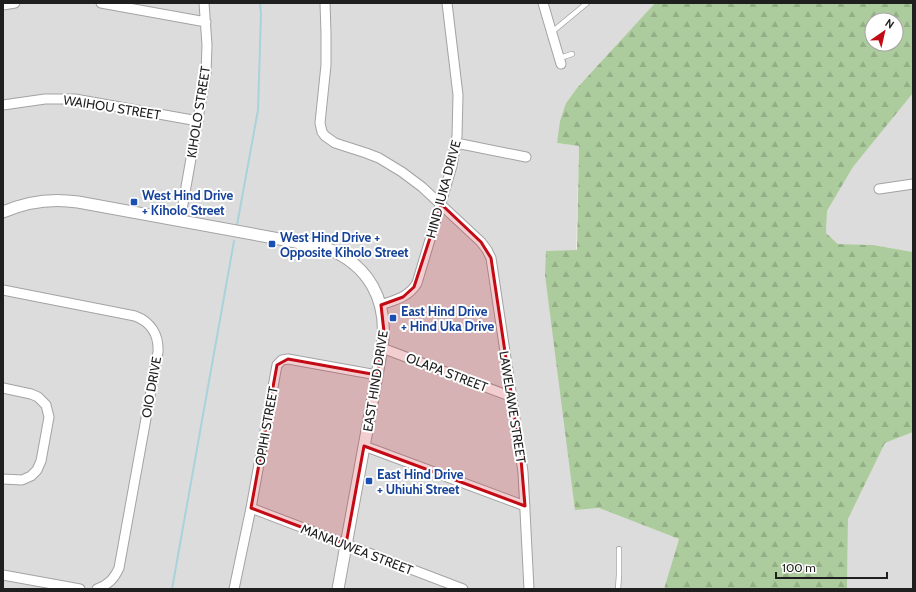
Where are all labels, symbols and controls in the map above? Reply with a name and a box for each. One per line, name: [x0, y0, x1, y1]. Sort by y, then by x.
north arrow: [864, 12, 904, 52]
text: N: [882, 16, 897, 32]
street label: KIHOLO STREET: [183, 65, 213, 159]
street label: WAIHOU STREET: [62, 91, 162, 123]
street label: HIND IUKA DRIVE: [422, 138, 464, 240]
place label: West Hind Drive + Kiholo Street: [142, 187, 234, 218]
marker: West Hind Drive + Kiholo Street: [129, 197, 139, 207]
place label: West Hind Drive + Opposite Kiholo Street: [280, 229, 409, 260]
marker: West Hind Drive + Opposite Kiholo Street: [267, 239, 277, 249]
place label: East Hind Drive + Hind Uka Drive: [401, 303, 495, 334]
marker: East Hind Drive + Hind Uka Drive: [388, 313, 398, 323]
street label: EAST HIND DRIVE: [359, 329, 391, 433]
street label: OLAPA STREET: [404, 349, 490, 395]
street label: LAWELAWE STREET: [496, 350, 530, 464]
street label: OIO DRIVE: [138, 355, 164, 419]
street label: OPIHI STREET: [251, 385, 281, 467]
place label: East Hind Drive + Uhiuhi Street: [377, 466, 464, 497]
marker: East Hind Drive + Uhiuhi Street: [364, 476, 374, 486]
street label: MANAUWEA STREET: [299, 520, 416, 578]
scale bar: [776, 554, 887, 580]
text: 100 m: [782, 560, 816, 575]

